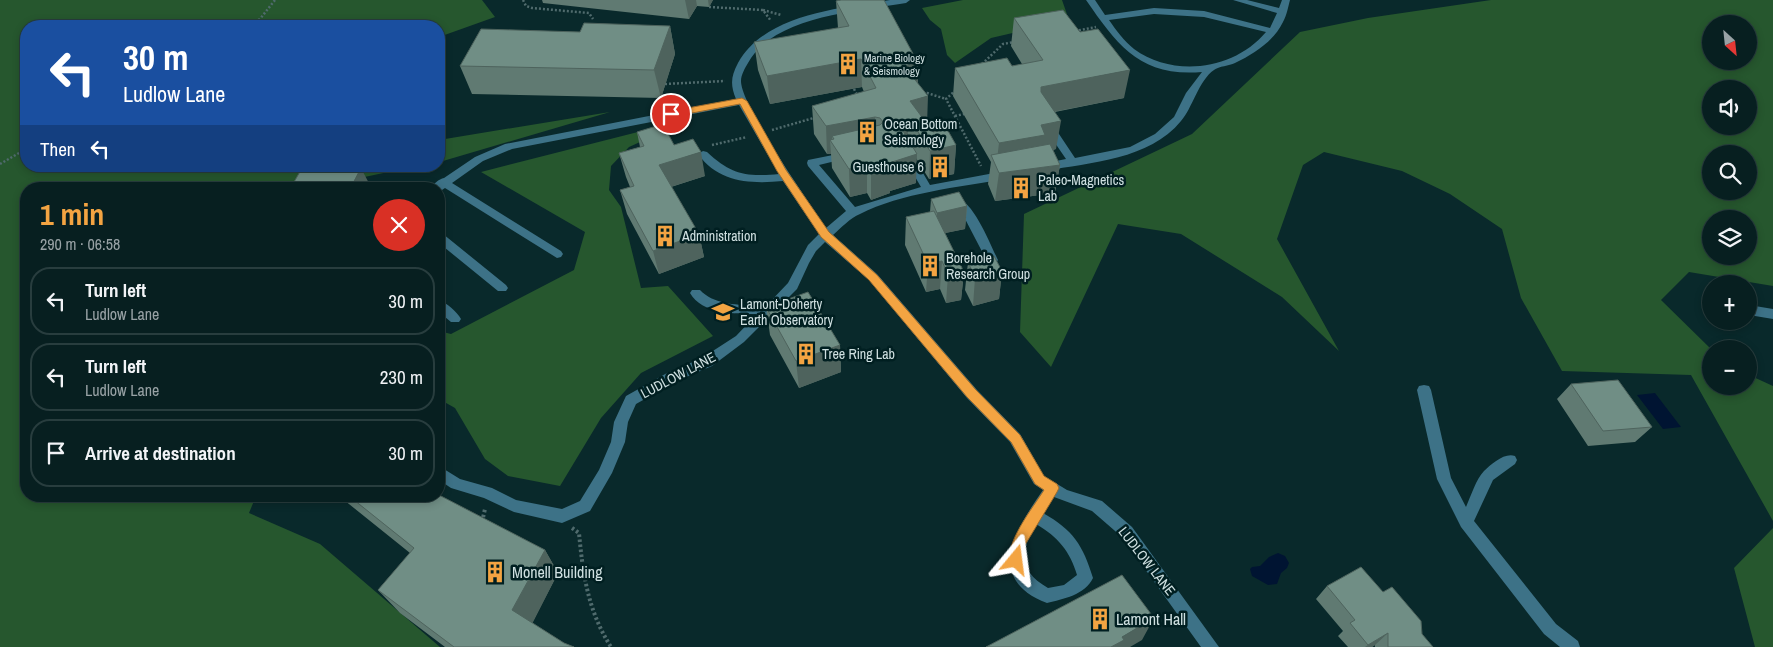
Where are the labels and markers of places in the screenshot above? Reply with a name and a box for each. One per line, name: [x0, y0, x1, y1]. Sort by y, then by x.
building icon: Marine Biology & Seismology: [835, 51, 861, 77]
place label: Marine Biology & Seismology: [864, 51, 925, 78]
pin: [650, 93, 692, 135]
place label: Ocean Bottom Seismology: [884, 115, 957, 149]
building icon: Ocean Bottom Seismology: [854, 119, 880, 145]
building icon: Guesthouse 6: [927, 154, 953, 180]
place label: Guesthouse 6: [853, 158, 924, 176]
place label: Paleo-Magnetics Lab: [1038, 171, 1124, 205]
building icon: Paleo-Magnetics Lab: [1008, 175, 1034, 201]
building icon: Administration: [652, 223, 678, 249]
place label: Administration: [681, 227, 757, 245]
place label: Borehole Research Group: [946, 249, 1030, 283]
building icon: Borehole Research Group: [917, 253, 943, 279]
place label: Lamont-Doherty Earth Observatory: [740, 295, 833, 329]
school or university icon: Lamont-Doherty Earth Observatory: [710, 299, 736, 325]
building icon: Tree Ring Lab: [793, 341, 819, 367]
place label: Tree Ring Lab: [822, 345, 895, 363]
building icon: Monell Building: [482, 559, 508, 585]
place label: Monell Building: [512, 561, 603, 583]
building icon: Lamont Hall: [1087, 606, 1113, 632]
place label: Lamont Hall: [1116, 608, 1186, 630]

